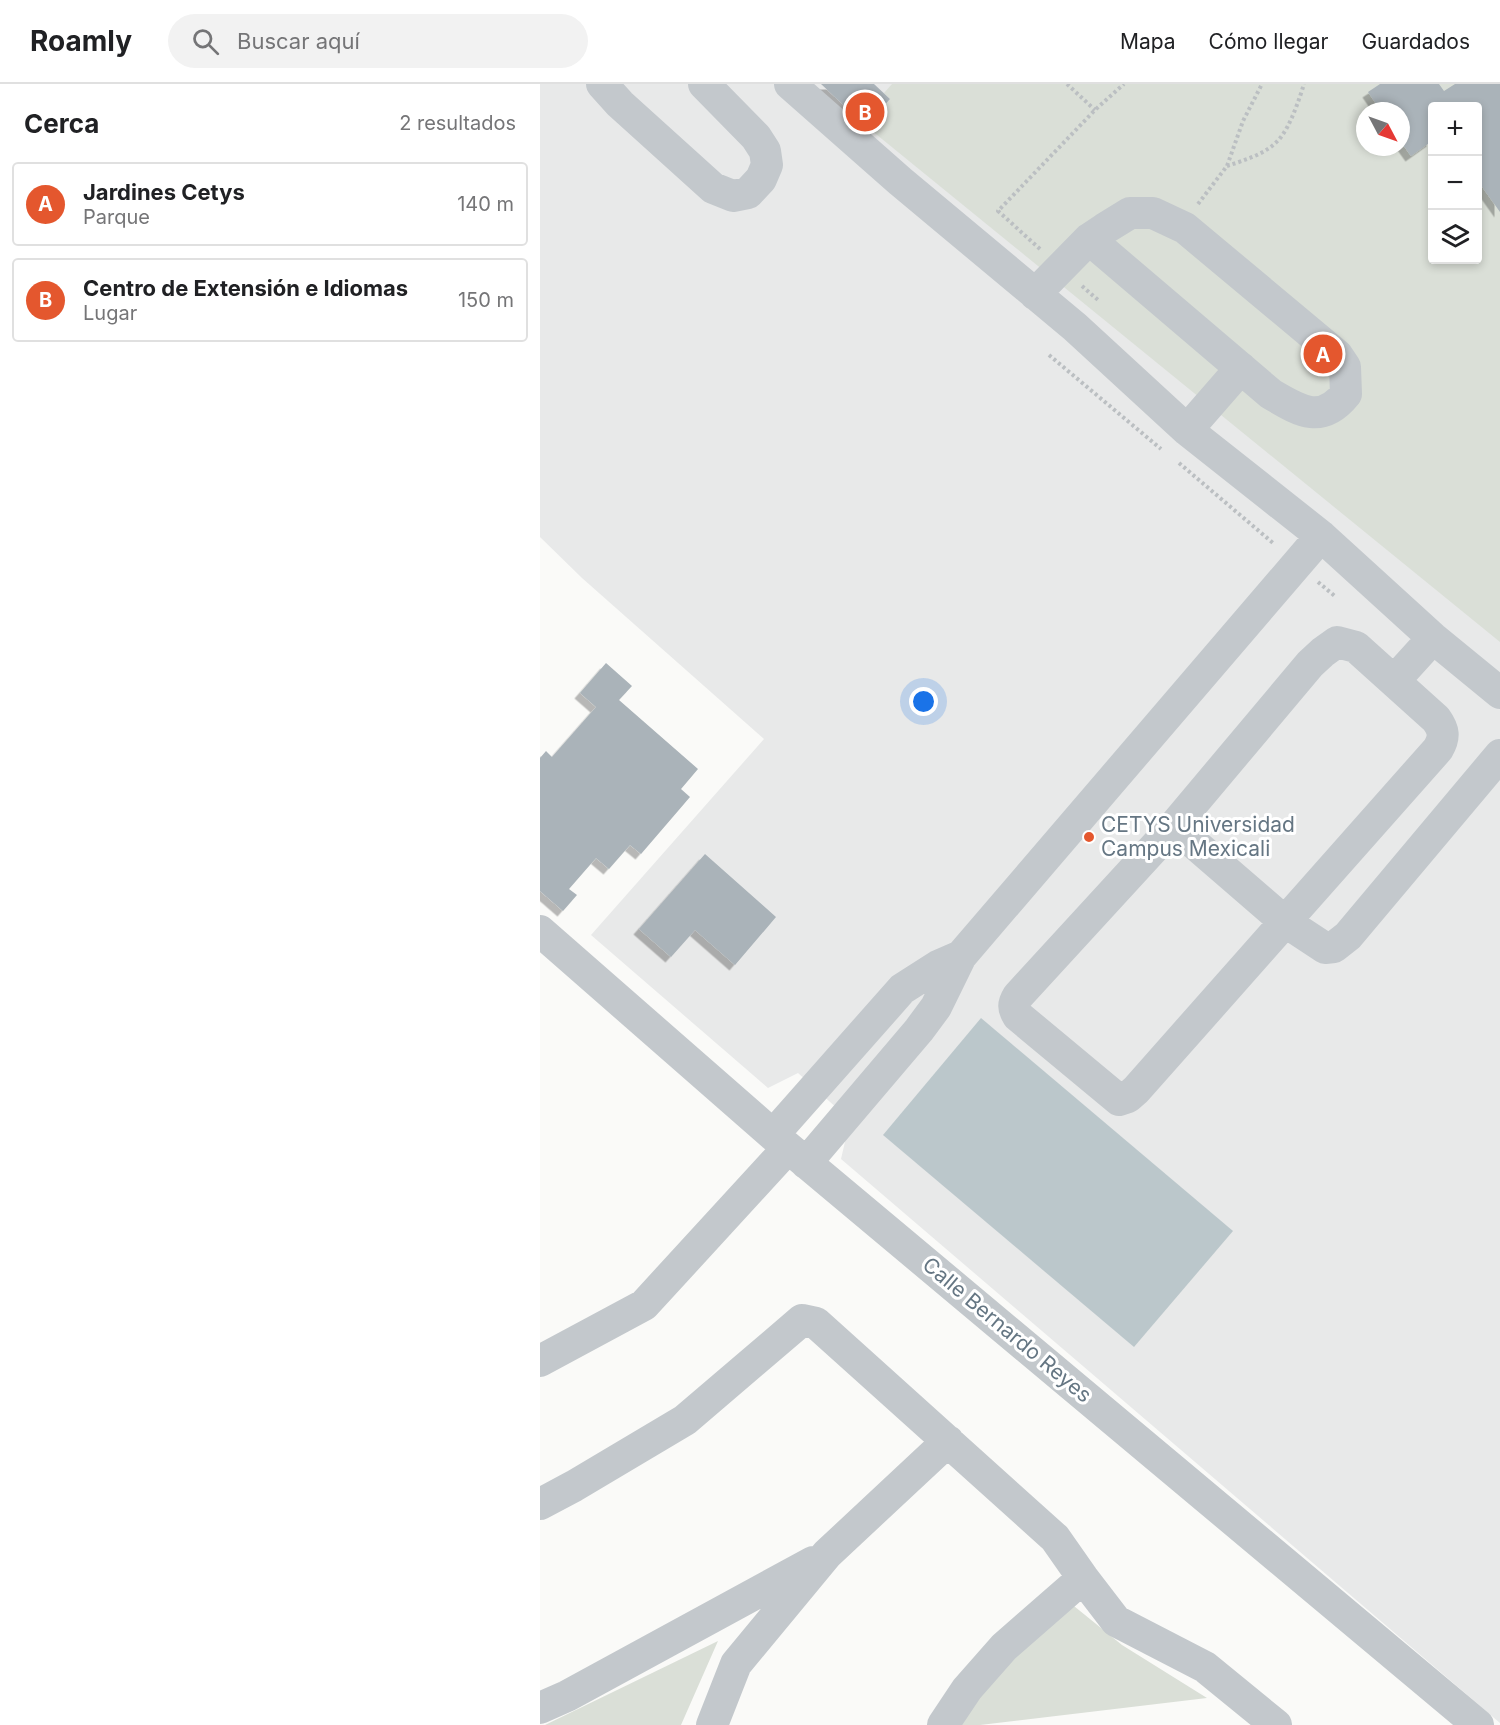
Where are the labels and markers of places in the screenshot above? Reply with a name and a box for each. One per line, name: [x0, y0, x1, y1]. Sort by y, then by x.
pin: B: [846, 90, 884, 135]
pin: A: [1304, 332, 1342, 376]
place label: CETYS Universidad Campus Mexicali: [1101, 812, 1295, 861]
marker: CETYS Universidad Campus Mexicali: [1082, 830, 1096, 844]

